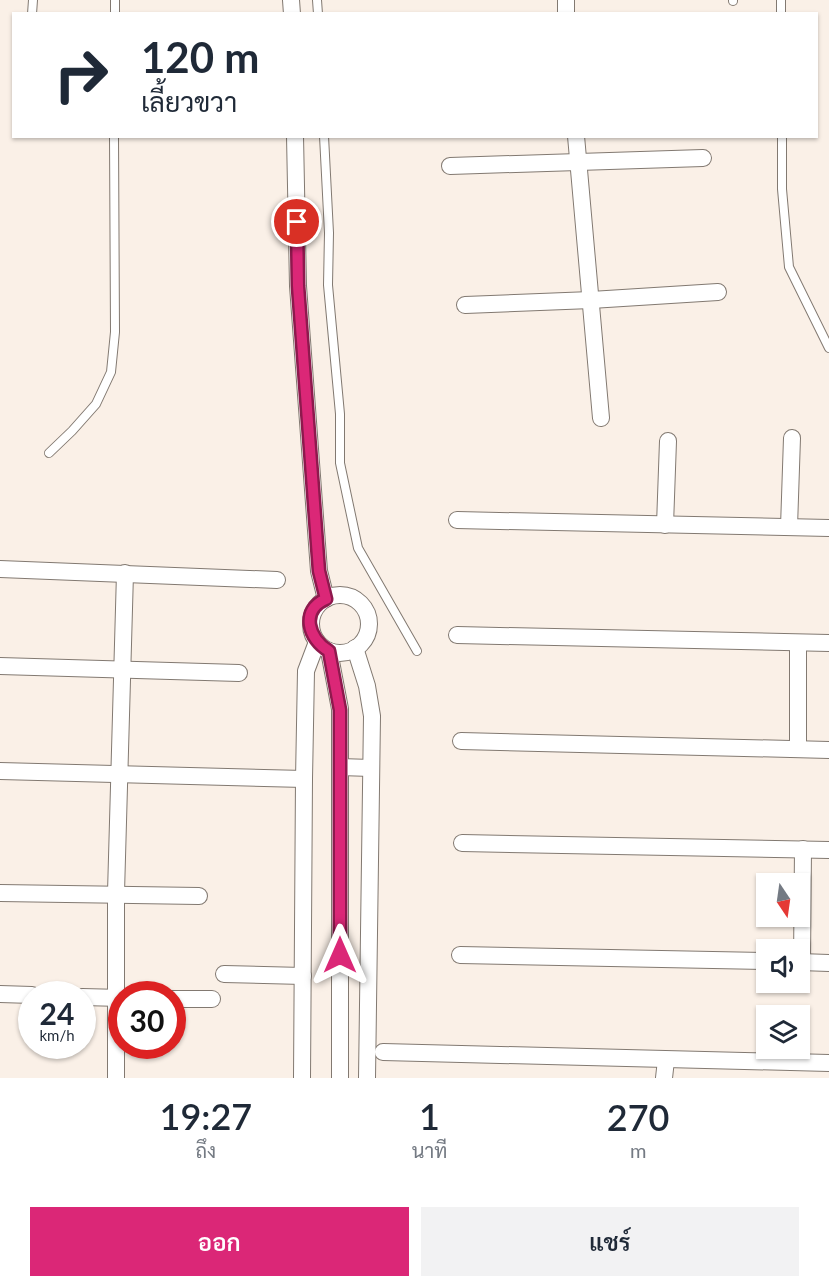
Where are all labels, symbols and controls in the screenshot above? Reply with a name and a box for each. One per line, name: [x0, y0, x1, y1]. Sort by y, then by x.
text: 120 m: [141, 32, 259, 82]
icon: right: [42, 36, 120, 114]
text: เลี้ยวขวา: [141, 85, 237, 118]
pin: [271, 196, 322, 247]
icon: arrive: [280, 205, 313, 238]
north arrow: [756, 873, 810, 927]
map controls: [756, 873, 810, 1059]
position arrow: [308, 923, 372, 987]
button: sound: [756, 939, 810, 993]
speed limit sign: 30: [108, 981, 186, 1059]
text: 24: [40, 995, 74, 1031]
button: layers: [756, 1005, 810, 1059]
text: km/h: [39, 1026, 75, 1044]
text: 19:27: [160, 1094, 252, 1138]
text: 1: [419, 1094, 440, 1138]
text: 270: [607, 1095, 669, 1139]
text: ถึง: [196, 1138, 216, 1162]
text: นาที: [412, 1138, 447, 1162]
text: m: [630, 1138, 646, 1162]
button: ออก: [30, 1207, 409, 1276]
button: แชร์: [421, 1207, 799, 1276]

